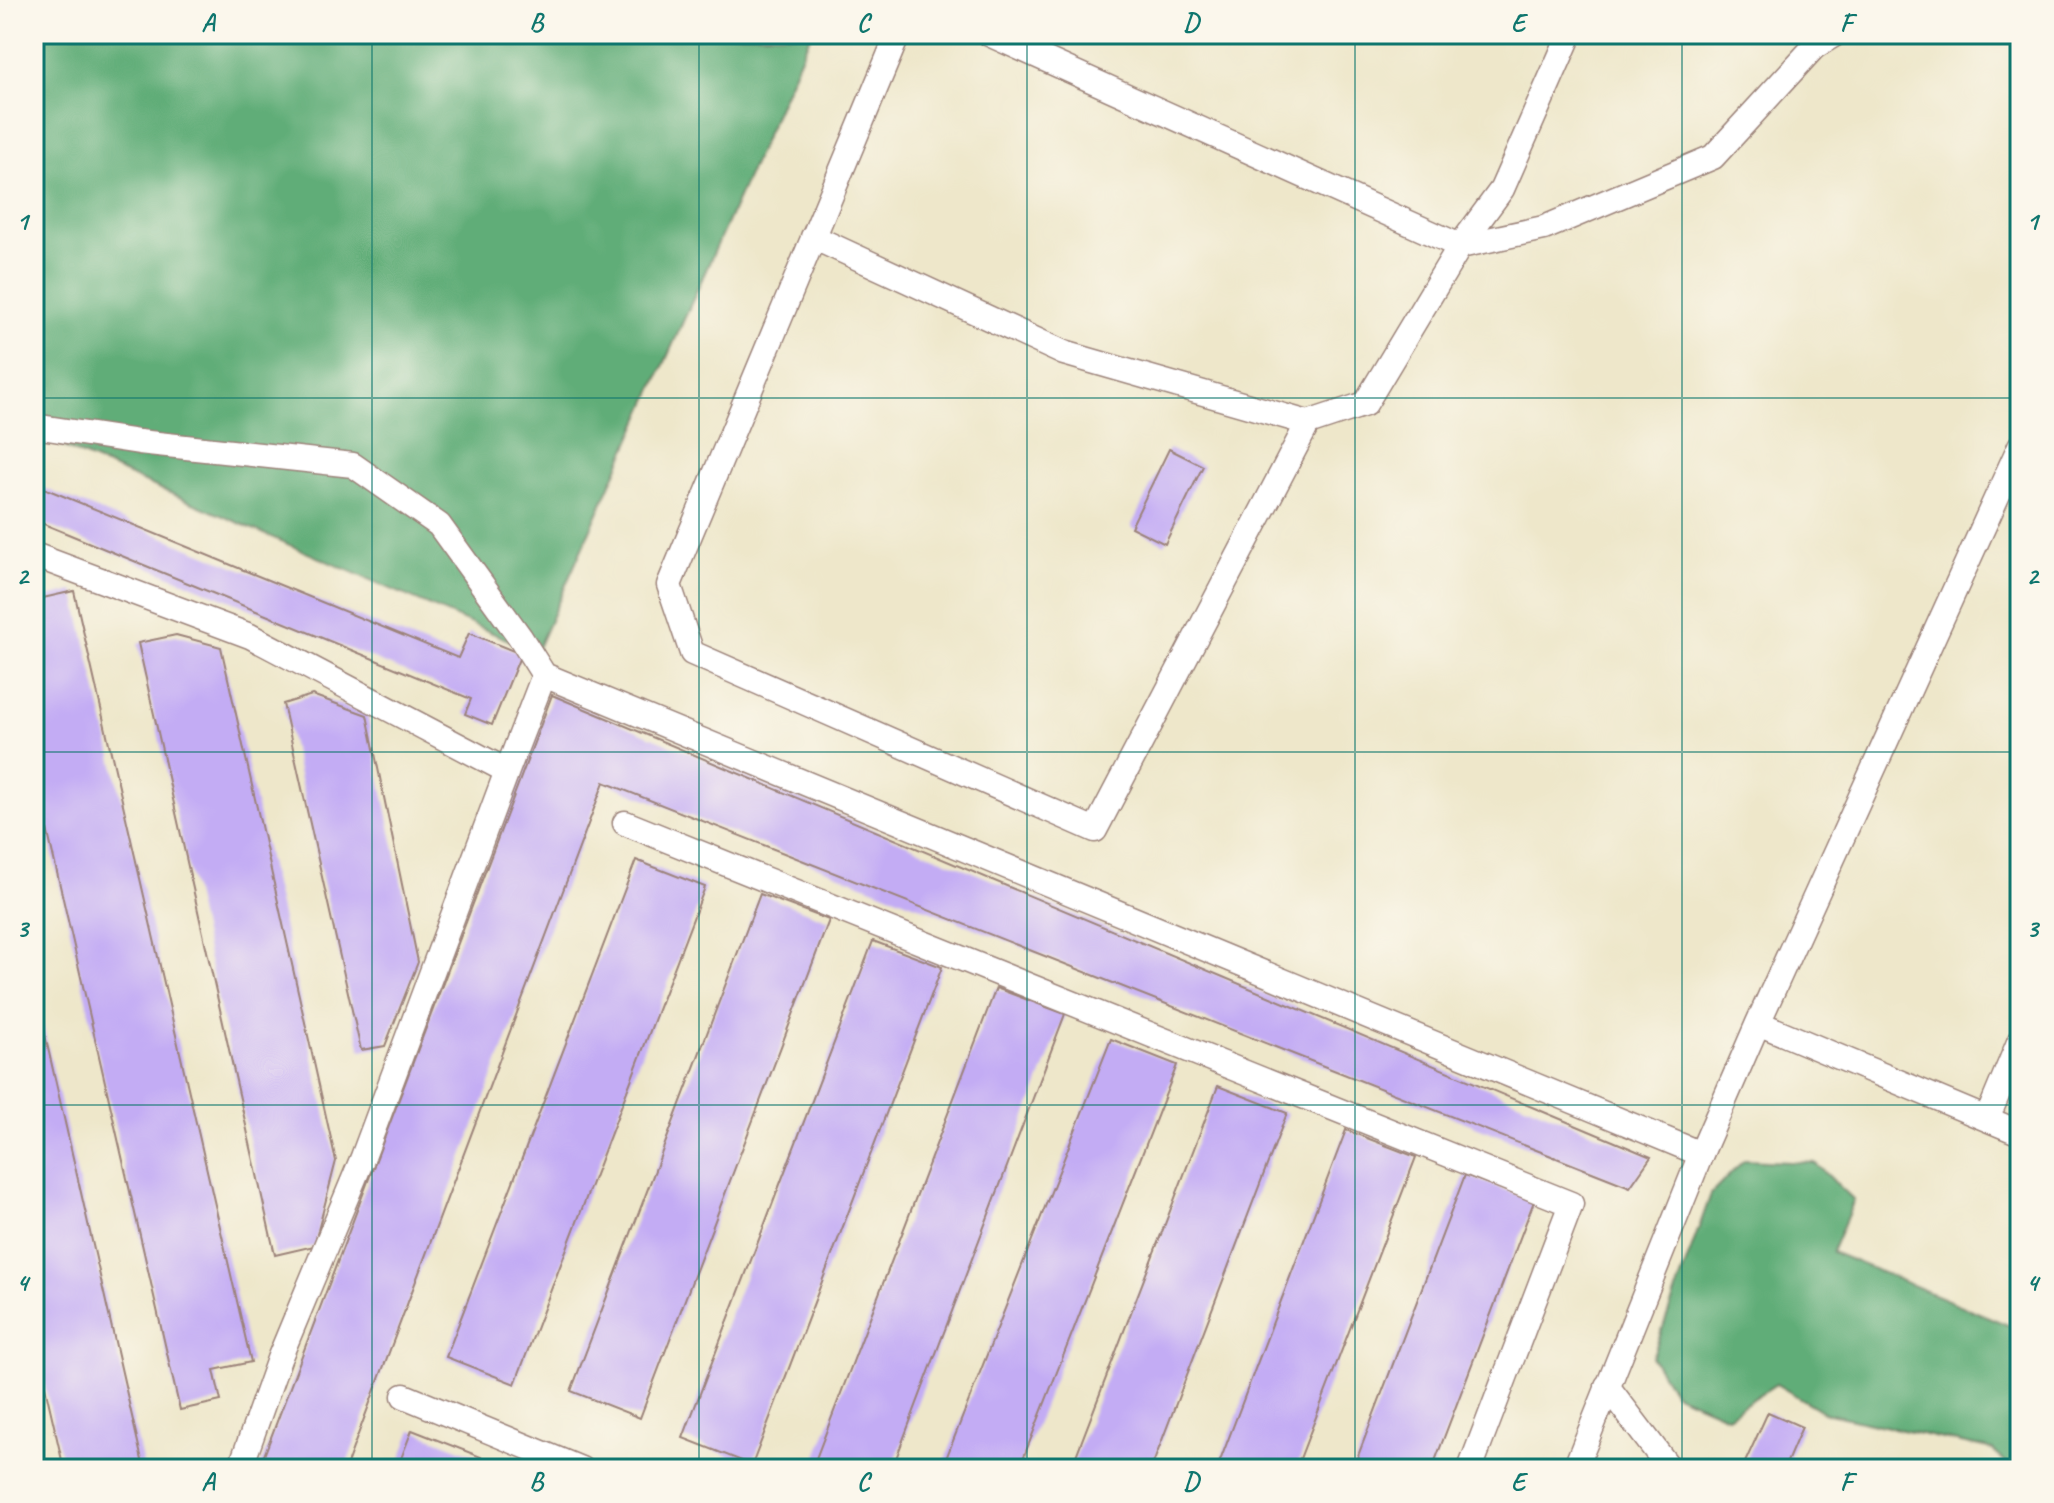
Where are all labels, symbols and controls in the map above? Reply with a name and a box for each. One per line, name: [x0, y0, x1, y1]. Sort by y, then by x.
text: A: [201, 6, 216, 39]
text: B: [529, 6, 545, 39]
text: C: [857, 6, 873, 39]
text: D: [1183, 6, 1201, 39]
text: E: [1511, 6, 1529, 39]
text: F: [1840, 6, 1858, 39]
text: 1: [16, 205, 31, 238]
text: 1: [2026, 205, 2041, 238]
text: 2: [16, 559, 30, 592]
text: 2: [2026, 559, 2040, 592]
text: 3: [16, 912, 30, 945]
text: 3: [2026, 912, 2040, 945]
text: 4: [16, 1266, 31, 1299]
text: 4: [2026, 1266, 2041, 1299]
text: A: [201, 1465, 216, 1498]
text: B: [529, 1465, 545, 1498]
text: C: [857, 1465, 873, 1498]
text: D: [1183, 1465, 1201, 1498]
text: E: [1511, 1465, 1529, 1498]
text: F: [1840, 1465, 1858, 1498]

